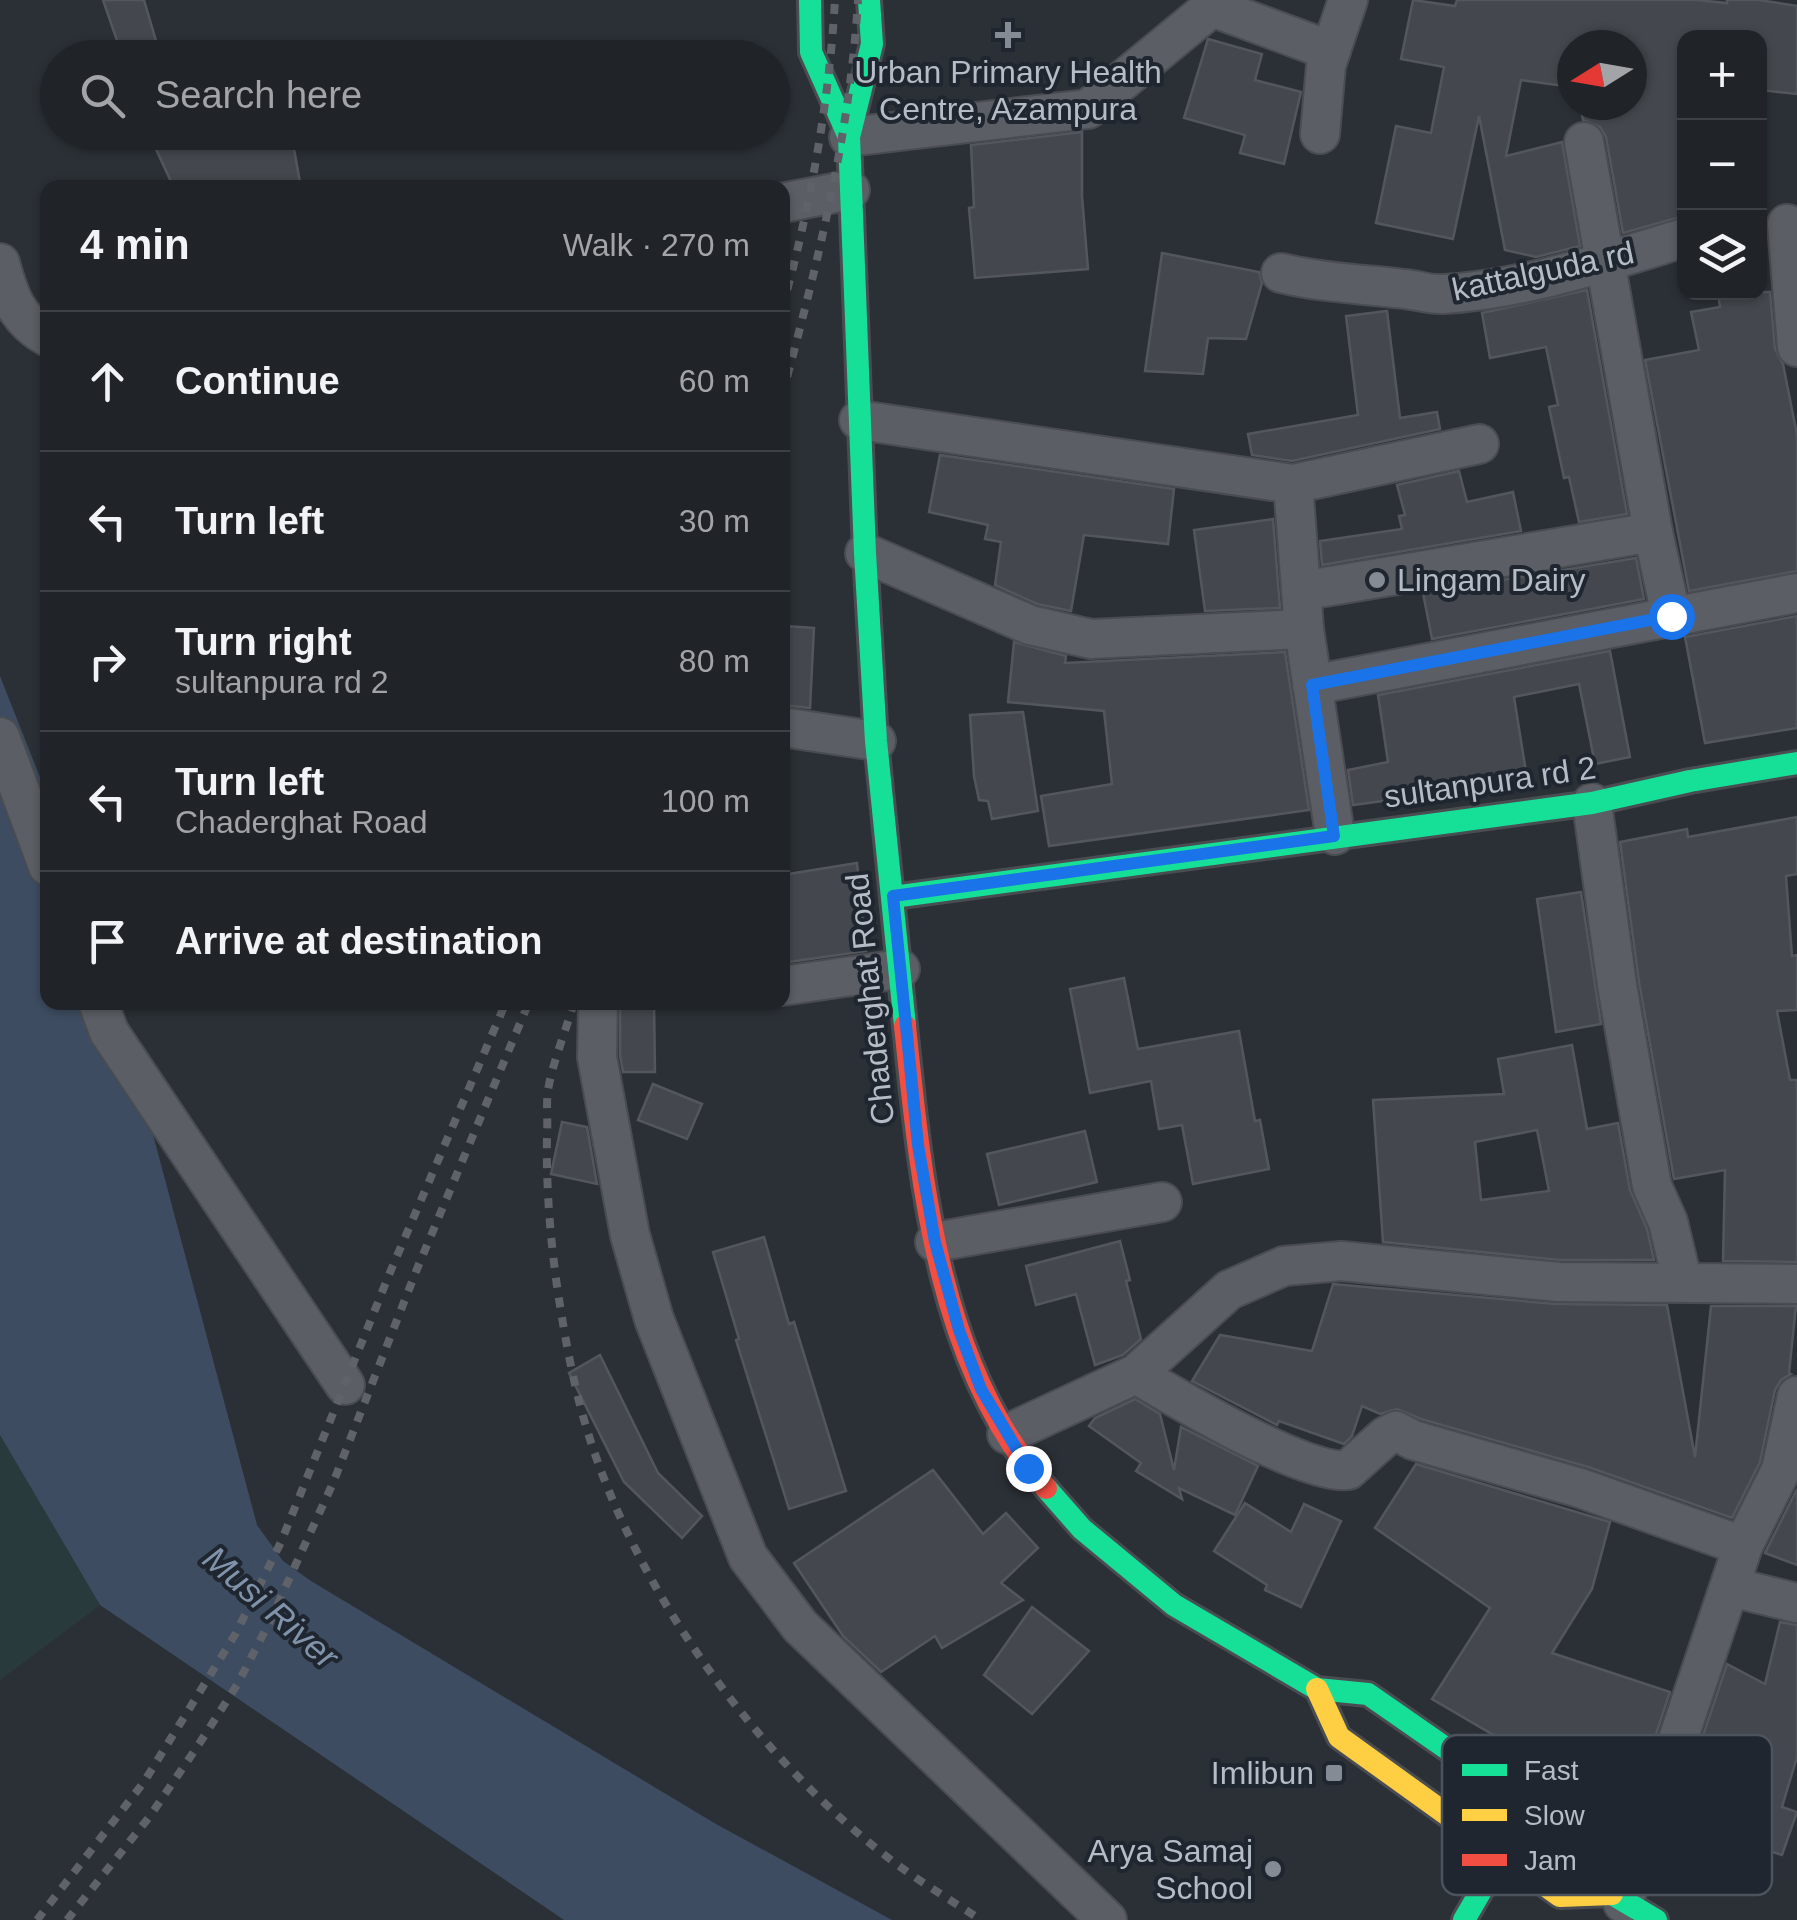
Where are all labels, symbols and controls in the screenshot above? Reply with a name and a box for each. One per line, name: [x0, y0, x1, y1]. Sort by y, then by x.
marker: Urban Primary Health Centre, Azampura: [995, 22, 1021, 48]
north arrow: [1557, 30, 1647, 120]
map controls: [1677, 30, 1767, 300]
button: +: [1677, 30, 1767, 120]
search box: [40, 40, 790, 150]
place label: Urban Primary Health Centre, Azampura: [854, 54, 1162, 127]
icon: search: [75, 68, 130, 123]
text: Search here: [155, 74, 362, 116]
button: −: [1677, 120, 1767, 210]
button: layers: [1677, 210, 1767, 300]
text: 4 min: [80, 221, 190, 268]
text: Walk · 270 m: [563, 227, 750, 263]
street label: kattalguda rd: [1449, 234, 1637, 308]
icon: ahead: [80, 354, 135, 409]
text: Continue: [175, 360, 340, 402]
text: 60 m: [679, 363, 750, 399]
icon: left: [80, 494, 135, 549]
text: Turn left: [175, 500, 324, 542]
text: 30 m: [679, 503, 750, 539]
place label: Lingam Dairy: [1397, 562, 1586, 598]
marker: Lingam Dairy: [1366, 569, 1388, 591]
route start: [1649, 594, 1695, 640]
text: Turn right: [175, 621, 352, 663]
icon: right: [80, 634, 135, 689]
text: 80 m: [679, 643, 750, 679]
text: sultanpura rd 2: [175, 664, 388, 700]
street label: sultanpura rd 2: [1382, 749, 1598, 815]
text: Turn left: [175, 761, 324, 803]
icon: left: [80, 774, 135, 829]
text: 100 m: [661, 783, 750, 819]
text: Chaderghat Road: [175, 804, 428, 840]
street label: Chaderghat Road: [839, 871, 901, 1127]
icon: arrive: [80, 914, 135, 969]
text: Arrive at destination: [175, 920, 542, 962]
route end: [1006, 1446, 1052, 1492]
water label: Musi River: [196, 1538, 347, 1677]
legend: [1442, 1735, 1772, 1895]
place label: Imlibun: [1211, 1755, 1314, 1791]
text: Fast: [1524, 1755, 1579, 1786]
marker: Imlibun: [1323, 1762, 1345, 1784]
text: Slow: [1524, 1800, 1585, 1831]
place label: Arya Samaj School: [1088, 1833, 1253, 1906]
text: Jam: [1524, 1845, 1577, 1876]
marker: Arya Samaj School: [1262, 1858, 1284, 1880]

